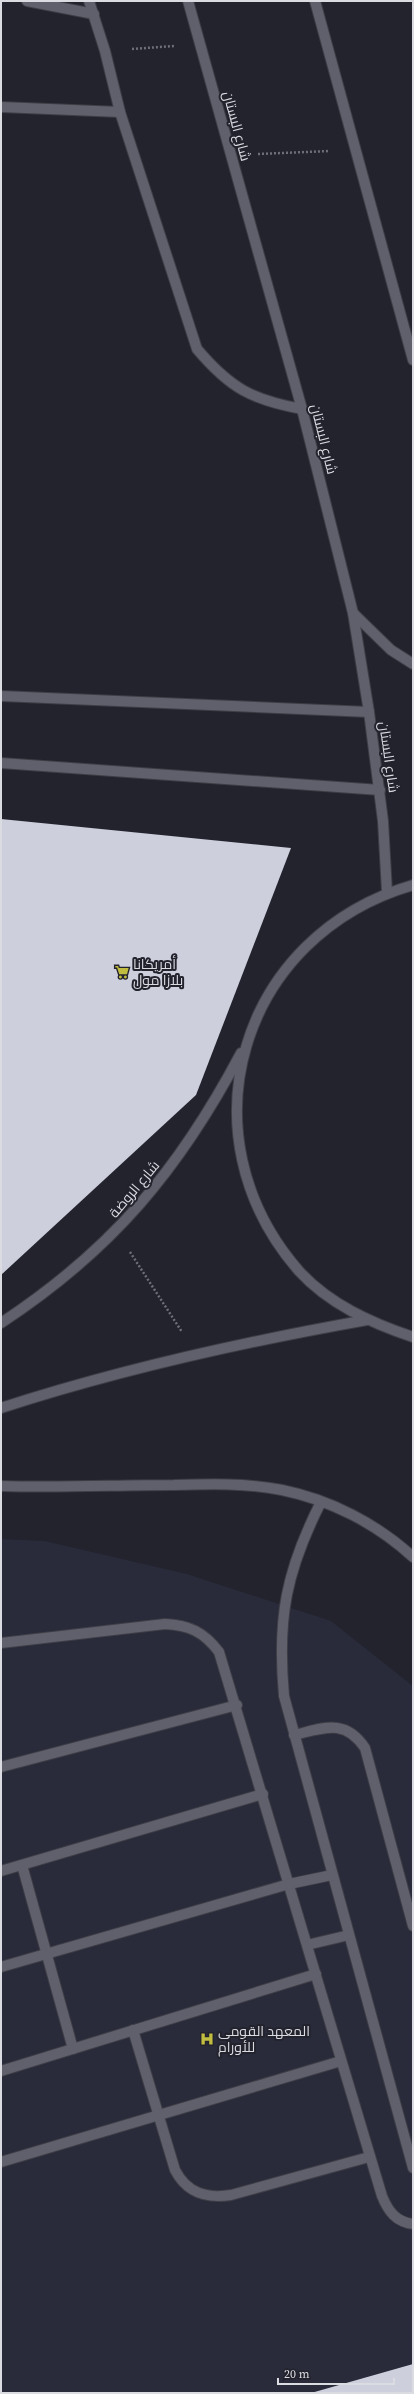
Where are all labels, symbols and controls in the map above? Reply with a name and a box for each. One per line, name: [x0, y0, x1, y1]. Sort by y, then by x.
street label: شارع البستان: [218, 89, 256, 163]
street label: شارع البستان: [306, 402, 342, 476]
street label: شارع البستان: [374, 720, 404, 794]
place label: أمريكانا بلازا مول: [133, 954, 183, 990]
supermarket icon: أمريكانا بلازا مول: [114, 964, 130, 980]
street label: شارع الروضة: [104, 1156, 164, 1222]
place label: المعهد القومى للأورام: [218, 2021, 310, 2057]
hospital icon: المعهد القومى للأورام: [199, 2031, 215, 2047]
scale bar: [278, 2360, 394, 2386]
text: 20 m: [284, 2366, 310, 2382]

